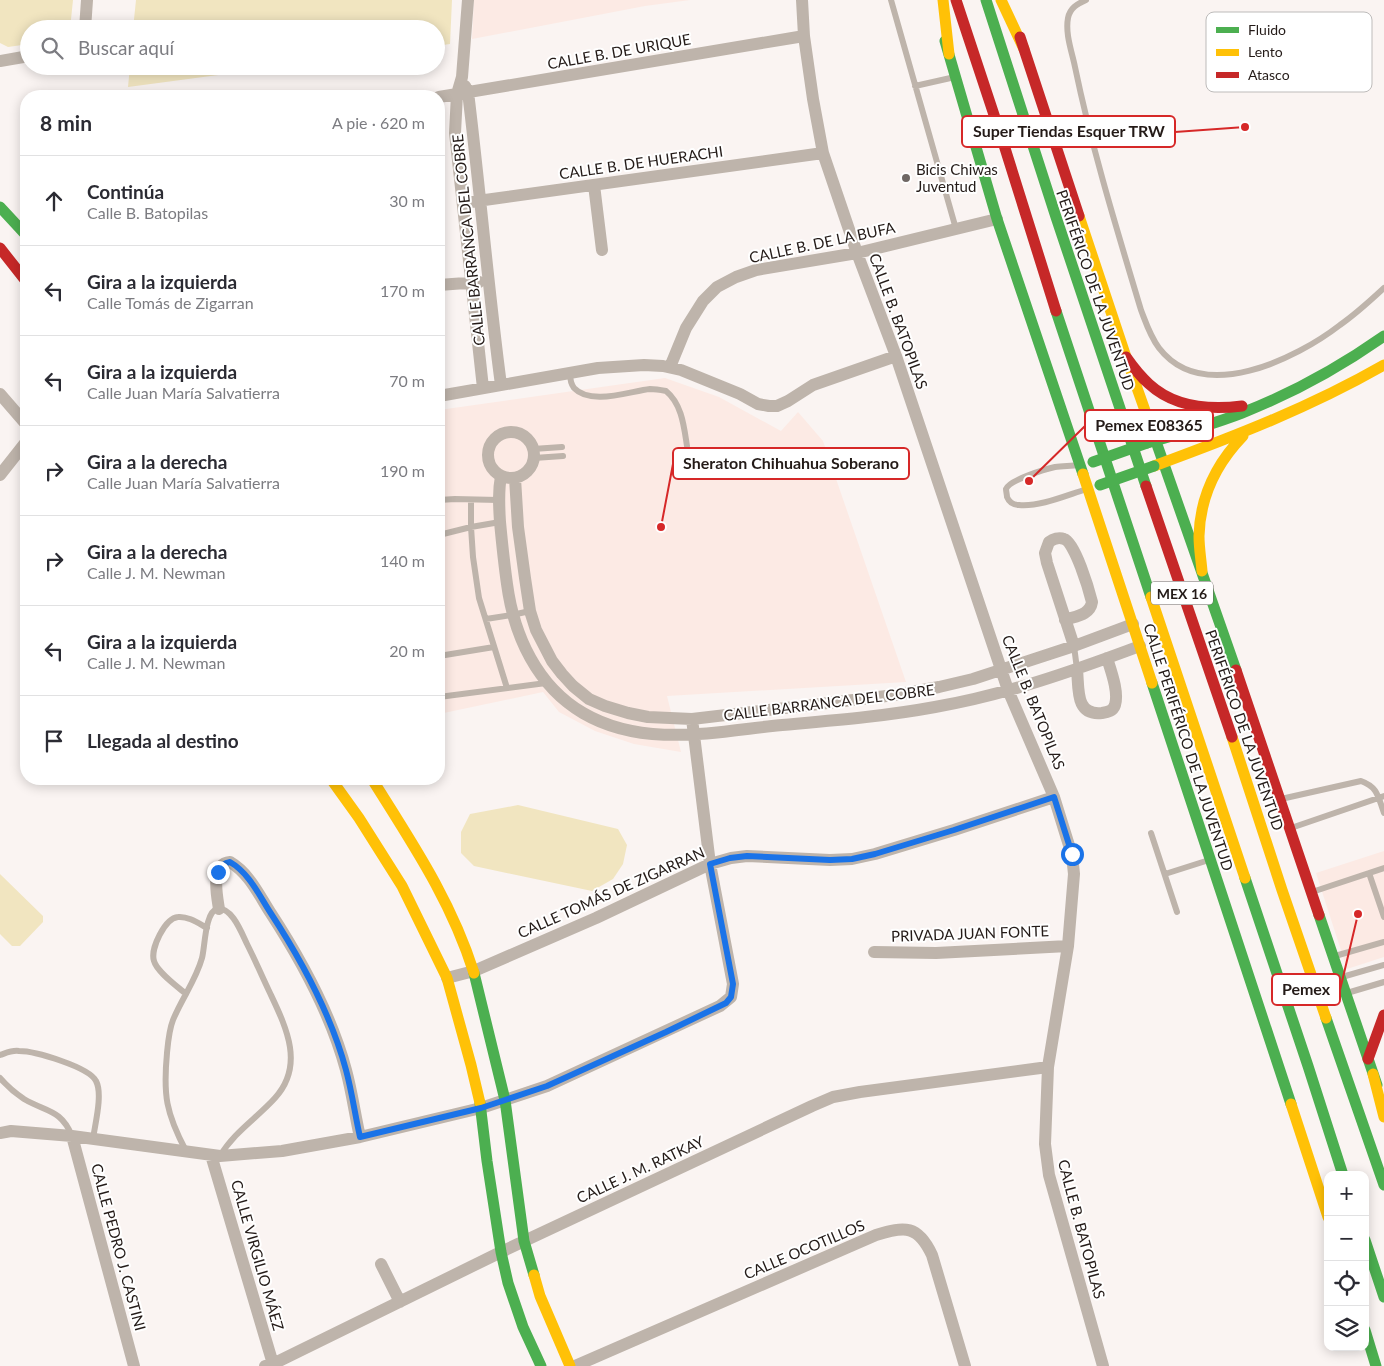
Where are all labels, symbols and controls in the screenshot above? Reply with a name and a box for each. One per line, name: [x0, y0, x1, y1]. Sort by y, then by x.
legend: [1206, 12, 1372, 92]
search box: [20, 20, 445, 75]
text: Fluido: [1248, 21, 1286, 38]
street label: CALLE B. DE URIQUE: [546, 30, 692, 72]
icon: search: [38, 34, 66, 62]
text: Buscar aquí: [78, 36, 174, 59]
text: Lento: [1248, 43, 1283, 60]
text: Atasco: [1248, 66, 1290, 83]
text: 8 min: [40, 110, 92, 135]
text: A pie · 620 m: [332, 113, 425, 132]
callout: Super Tiendas Esquer TRW: [962, 116, 1175, 147]
text: Super Tiendas Esquer TRW: [973, 121, 1165, 140]
street label: CALLE BARRANCA DEL COBRE: [448, 133, 488, 347]
street label: CALLE B. DE HUERACHI: [558, 142, 724, 182]
place label: Bicis Chiwas Juventud: [916, 160, 998, 195]
marker: Bicis Chiwas Juventud: [900, 172, 912, 184]
text: Continúa: [87, 180, 164, 203]
icon: ahead: [40, 187, 68, 215]
street label: PERIFÉRICO DE LA JUVENTUD: [1053, 187, 1139, 393]
text: 30 m: [389, 191, 425, 210]
text: Calle B. Batopilas: [87, 203, 208, 222]
street label: CALLE B. DE LA BUFA: [747, 218, 897, 266]
street label: CALLE B. BATOPILAS: [866, 251, 932, 391]
text: Gira a la izquierda: [87, 270, 237, 293]
icon: left: [40, 277, 68, 305]
text: 170 m: [380, 281, 425, 300]
text: Calle Tomás de Zigarran: [87, 293, 254, 312]
text: Gira a la izquierda: [87, 360, 237, 383]
icon: left: [40, 367, 68, 395]
text: 70 m: [389, 371, 425, 390]
text: Calle Juan María Salvatierra: [87, 383, 280, 402]
callout: Pemex E08365: [1085, 410, 1213, 441]
text: Pemex E08365: [1095, 415, 1203, 434]
callout: Sheraton Chihuahua Soberano: [673, 448, 909, 479]
text: Gira a la derecha: [87, 450, 227, 473]
text: Sheraton Chihuahua Soberano: [683, 453, 899, 472]
icon: right: [40, 457, 68, 485]
text: 190 m: [380, 461, 425, 480]
text: Calle Juan María Salvatierra: [87, 473, 280, 492]
text: Gira a la derecha: [87, 540, 227, 563]
icon: right: [40, 547, 68, 575]
text: 140 m: [380, 551, 425, 570]
text: Calle J. M. Newman: [87, 563, 225, 582]
road number: MEX 16: [1151, 582, 1213, 604]
street label: CALLE PERIFÉRICO DE LA JUVENTUD: [1140, 621, 1238, 873]
street label: PERIFÉRICO DE LA JUVENTUD: [1202, 627, 1288, 833]
text: Gira a la izquierda: [87, 630, 237, 653]
street label: CALLE B. BATOPILAS: [999, 632, 1069, 772]
icon: left: [40, 637, 68, 665]
text: 20 m: [389, 641, 425, 660]
text: Calle J. M. Newman: [87, 653, 225, 672]
street label: CALLE BARRANCA DEL COBRE: [722, 680, 936, 724]
icon: arrive: [40, 727, 68, 755]
text: Llegada al destino: [87, 729, 239, 752]
street label: CALLE TOMÁS DE ZIGARRAN: [515, 843, 707, 941]
route start: [1061, 843, 1084, 866]
route end: [207, 861, 230, 884]
street label: PRIVADA JUAN FONTE: [891, 921, 1049, 945]
callout: Pemex: [1272, 974, 1340, 1005]
text: Pemex: [1282, 979, 1331, 998]
street label: CALLE J. M. RATKAY: [574, 1131, 707, 1206]
street label: CALLE B. BATOPILAS: [1055, 1157, 1109, 1301]
street label: CALLE PEDRO J. CASTINI: [88, 1161, 150, 1333]
map controls: [1324, 1171, 1369, 1351]
button: +: [1324, 1171, 1369, 1216]
street label: CALLE VIRGILIO MÁEZ: [228, 1178, 288, 1332]
street label: CALLE OCOTILLOS: [741, 1215, 867, 1283]
button: −: [1324, 1216, 1369, 1261]
button: locate: [1324, 1261, 1369, 1306]
button: layers: [1324, 1306, 1369, 1351]

